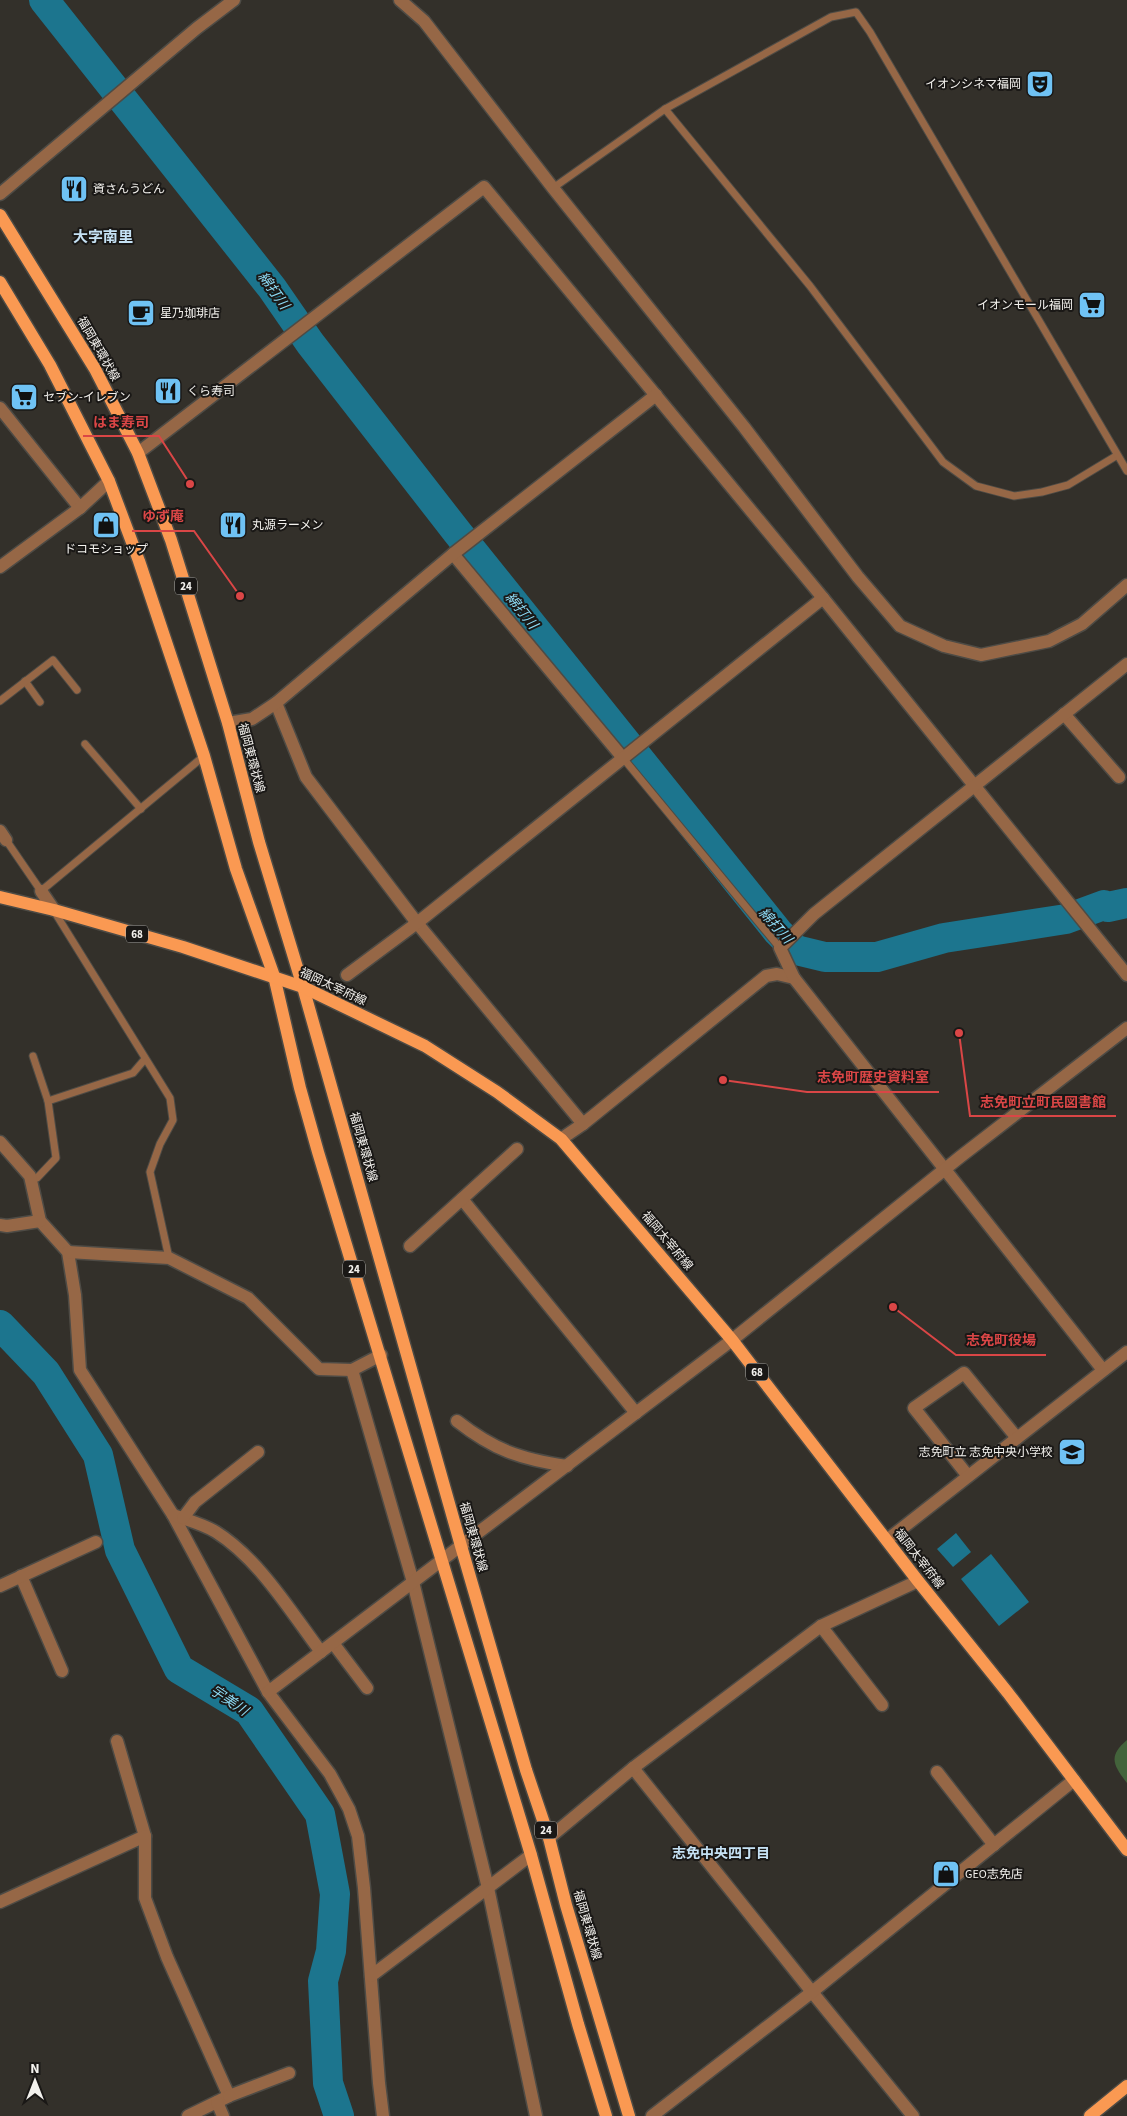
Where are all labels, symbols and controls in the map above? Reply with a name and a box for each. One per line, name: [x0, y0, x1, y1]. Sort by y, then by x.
theatre icon: イオンシネマ福岡: [1025, 69, 1055, 99]
place label: イオンシネマ福岡: [925, 76, 1021, 93]
restaurant icon: 資さんうどん: [59, 174, 89, 204]
place label: 資さんうどん: [93, 181, 165, 198]
district label: 大字南里: [73, 227, 133, 248]
water label: 綿打川: [253, 268, 295, 315]
supermarket icon: イオンモール福岡: [1077, 290, 1107, 320]
place label: イオンモール福岡: [977, 297, 1073, 314]
cafe icon: 星乃珈琲店: [126, 298, 156, 328]
place label: 星乃珈琲店: [160, 305, 220, 322]
street label: 福岡東環状線: [73, 314, 123, 384]
restaurant icon: くら寿司: [153, 376, 183, 406]
supermarket icon: セブン-イレブン: [9, 382, 39, 412]
place label: くら寿司: [187, 383, 235, 400]
place label: セブン-イレブン: [43, 389, 131, 406]
callout: はま寿司: [83, 407, 159, 436]
text: はま寿司: [93, 413, 149, 433]
callout: ゆず庵: [132, 502, 194, 531]
text: ゆず庵: [142, 507, 184, 527]
shop icon: ドコモショップ: [91, 510, 121, 540]
restaurant icon: 丸源ラーメン: [218, 510, 248, 540]
place label: 丸源ラーメン: [252, 517, 324, 534]
place label: ドコモショップ: [64, 541, 148, 558]
road number: 24: [175, 578, 197, 594]
water label: 綿打川: [500, 588, 543, 635]
street label: 福岡東環状線: [233, 721, 269, 795]
water label: 綿打川: [754, 904, 798, 950]
road number: 68: [126, 926, 148, 942]
street label: 福岡太宰府線: [297, 964, 369, 1010]
callout: 志免町歴史資料室: [807, 1063, 939, 1092]
text: 志免町歴史資料室: [817, 1068, 929, 1088]
callout: 志免町立町民図書館: [970, 1087, 1116, 1116]
text: 志免町立町民図書館: [980, 1093, 1106, 1113]
street label: 福岡東環状線: [345, 1110, 381, 1184]
street label: 福岡太宰府線: [637, 1208, 697, 1274]
road number: 24: [343, 1260, 365, 1278]
callout: 志免町役場: [956, 1326, 1046, 1355]
text: 志免町役場: [966, 1331, 1036, 1351]
road number: 68: [746, 1364, 768, 1380]
school or university icon: 志免町立 志免中央小学校: [1057, 1437, 1087, 1467]
place label: 志免町立 志免中央小学校: [919, 1444, 1053, 1461]
street label: 福岡東環状線: [455, 1500, 491, 1574]
street label: 福岡太宰府線: [890, 1525, 948, 1593]
water label: 宇美川: [206, 1681, 254, 1722]
road number: 24: [535, 1822, 557, 1838]
district label: 志免中央四丁目: [672, 1844, 770, 1864]
shop icon: GEO志免店: [931, 1859, 961, 1889]
place label: GEO志免店: [965, 1866, 1023, 1883]
street label: 福岡東環状線: [569, 1888, 605, 1962]
north arrow: [10, 2056, 60, 2106]
text: N: [30, 2059, 40, 2079]

